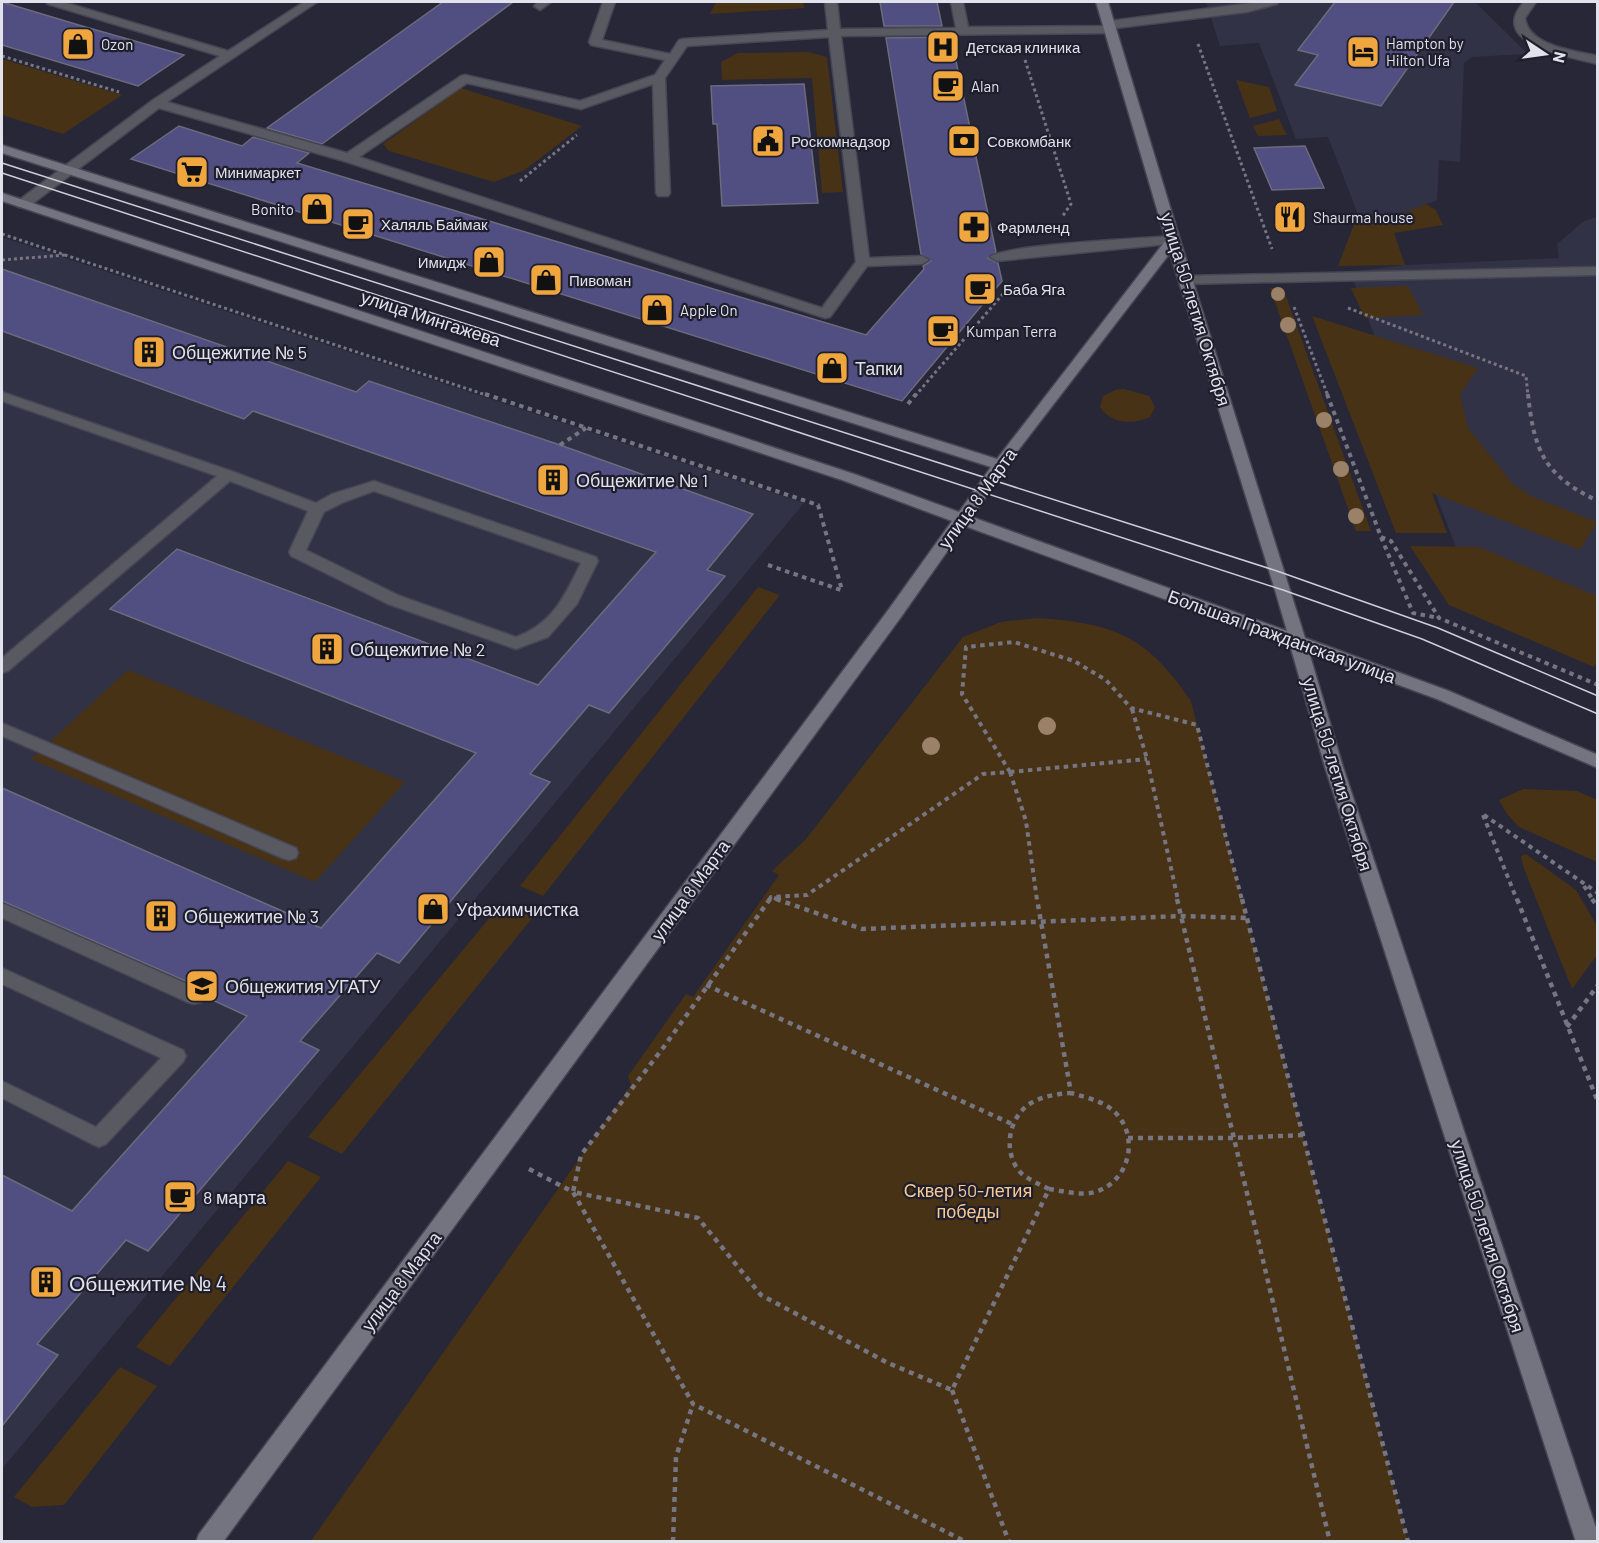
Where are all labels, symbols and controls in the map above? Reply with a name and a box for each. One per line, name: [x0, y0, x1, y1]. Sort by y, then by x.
north arrow: [1515, 24, 1575, 84]
shop icon: Ozon: [60, 26, 96, 62]
hospital icon: Детская клиника: [925, 29, 961, 65]
hotel icon: Hampton by Hilton Ufa: [1345, 34, 1381, 70]
place label: Hampton by Hilton Ufa: [1386, 34, 1464, 69]
place label: Ozon: [101, 35, 133, 53]
place label: Детская клиника: [966, 38, 1081, 56]
text: N: [1550, 50, 1571, 65]
cafe icon: Alan: [930, 68, 966, 104]
place label: Alan: [971, 77, 999, 95]
public building icon: Роскомнадзор: [750, 123, 786, 159]
bank icon: Совкомбанк: [946, 123, 982, 159]
place label: Роскомнадзор: [791, 132, 890, 150]
place label: Совкомбанк: [987, 132, 1071, 150]
supermarket icon: Минимаркет: [174, 154, 210, 190]
place label: Минимаркет: [215, 163, 301, 181]
shop icon: Bonito: [299, 191, 335, 227]
restaurant icon: Shaurma house: [1272, 199, 1308, 235]
place label: Bonito: [251, 200, 294, 218]
cafe icon: Халяль Баймак: [340, 206, 376, 242]
place label: Shaurma house: [1313, 208, 1414, 226]
pharmacy icon: Фармленд: [956, 209, 992, 245]
street label: улица 50-летия Октября: [1156, 210, 1236, 408]
place label: Халяль Баймак: [381, 215, 488, 233]
place label: Фармленд: [997, 218, 1070, 236]
shop icon: Имидж: [471, 244, 507, 280]
place label: Имидж: [418, 253, 466, 271]
shop icon: Пивоман: [528, 262, 564, 298]
place label: Пивоман: [569, 271, 631, 289]
cafe icon: Баба Яга: [962, 271, 998, 307]
place label: Баба Яга: [1003, 280, 1066, 298]
street label: улица Мингажева: [358, 285, 505, 351]
shop icon: Apple On: [639, 292, 675, 328]
place label: Apple On: [680, 301, 738, 319]
cafe icon: Kumpan Terra: [925, 313, 961, 349]
place label: Kumpan Terra: [966, 322, 1057, 340]
building icon: Общежитие № 5: [131, 334, 167, 370]
place label: Общежитие № 5: [172, 341, 307, 363]
shop icon: Тапки: [814, 350, 850, 386]
place label: Тапки: [855, 357, 903, 379]
street label: улица 8 Марта: [933, 443, 1021, 553]
building icon: Общежитие № 1: [535, 462, 571, 498]
place label: Общежитие № 1: [576, 469, 708, 491]
street label: Большая Гражданская улица: [1165, 585, 1400, 688]
building icon: Общежитие № 2: [309, 631, 345, 667]
place label: Общежитие № 2: [350, 638, 485, 660]
street label: улица 50-летия Октября: [1298, 675, 1378, 873]
street label: улица 8 Марта: [646, 835, 734, 945]
shop icon: Уфахимчистка: [415, 891, 451, 927]
building icon: Общежитие № 3: [143, 898, 179, 934]
place label: Уфахимчистка: [456, 898, 580, 920]
place label: Общежитие № 3: [184, 905, 319, 927]
school or university icon: Общежития УГАТУ: [184, 968, 220, 1004]
place label: Общежития УГАТУ: [225, 975, 381, 997]
street label: улица 50-летия Октября: [1446, 1137, 1530, 1335]
cafe icon: 8 марта: [162, 1179, 198, 1215]
park label: Сквер 50-летия победы: [904, 1179, 1032, 1222]
place label: 8 марта: [203, 1186, 267, 1208]
street label: улица 8 Марта: [356, 1226, 446, 1335]
building icon: Общежитие № 4: [28, 1264, 64, 1300]
place label: Общежитие № 4: [69, 1270, 227, 1295]

